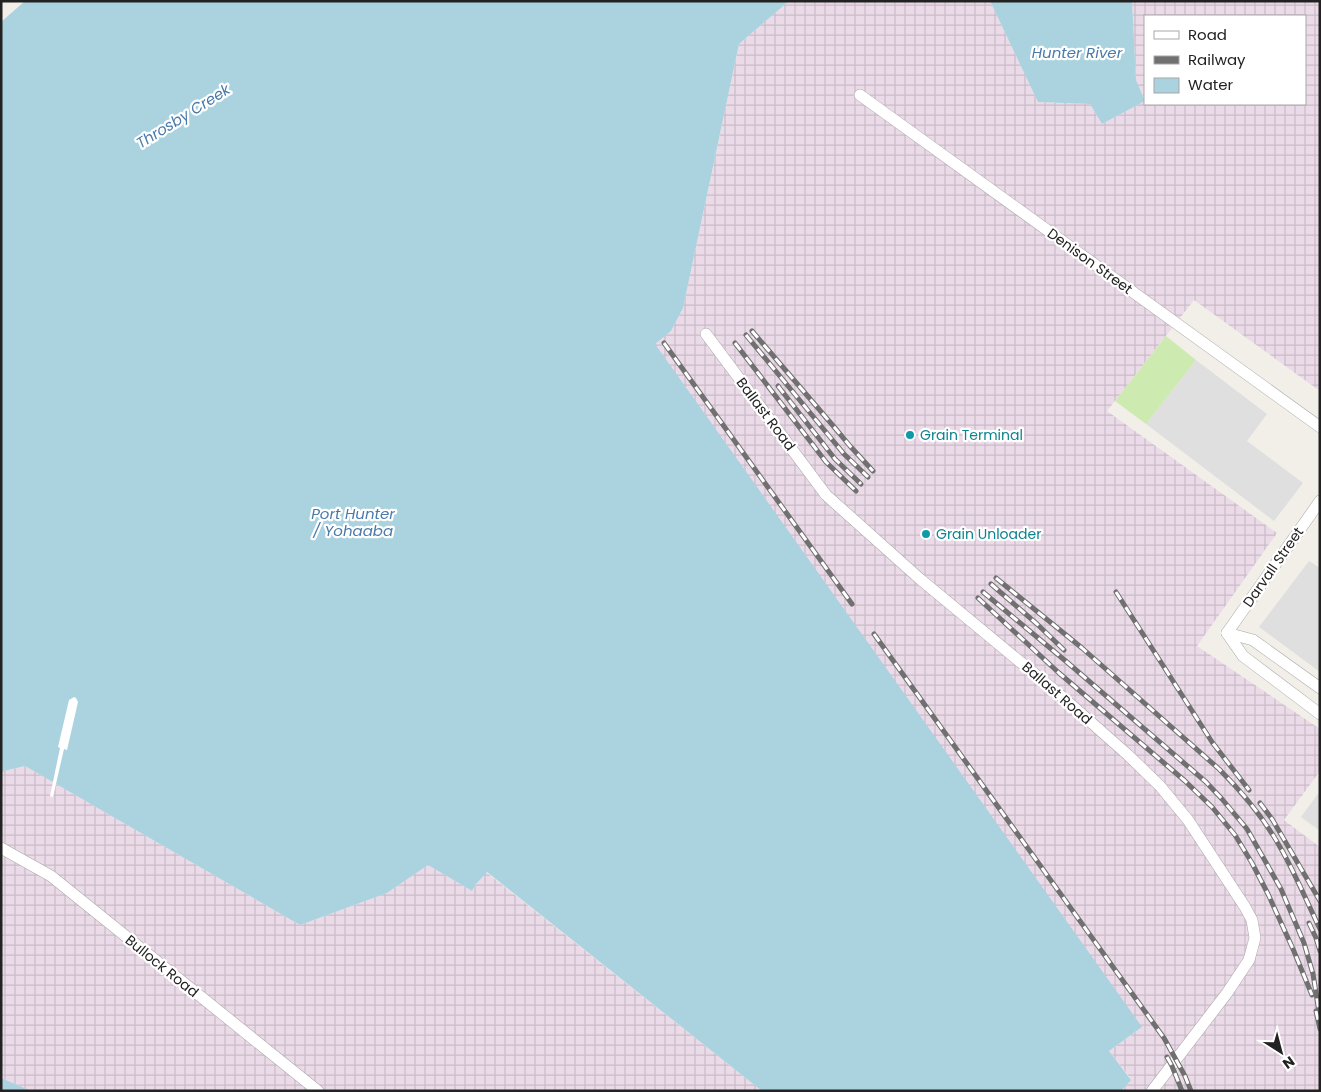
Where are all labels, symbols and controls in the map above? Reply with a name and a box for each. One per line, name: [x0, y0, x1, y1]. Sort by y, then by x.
legend: [1144, 15, 1306, 105]
text: Road: [1188, 24, 1227, 45]
water label: Hunter River: [1032, 42, 1123, 63]
text: Railway: [1188, 49, 1246, 70]
text: Water: [1188, 74, 1234, 95]
water label: Throsby Creek: [132, 78, 235, 153]
street label: Denison Street: [1043, 223, 1137, 299]
street label: Ballast Road: [732, 373, 800, 455]
place label: Grain Terminal: [920, 425, 1023, 445]
marker: Grain Terminal: [904, 429, 916, 441]
water label: Port Hunter / Yohaaba: [311, 503, 395, 541]
street label: Darvall Street: [1238, 523, 1308, 611]
place label: Grain Unloader: [936, 524, 1041, 544]
marker: Grain Unloader: [920, 528, 932, 540]
street label: Ballast Road: [1018, 657, 1096, 729]
street label: Bullock Road: [121, 930, 203, 1002]
north arrow: [1256, 1027, 1306, 1077]
text: N: [1279, 1051, 1299, 1074]

